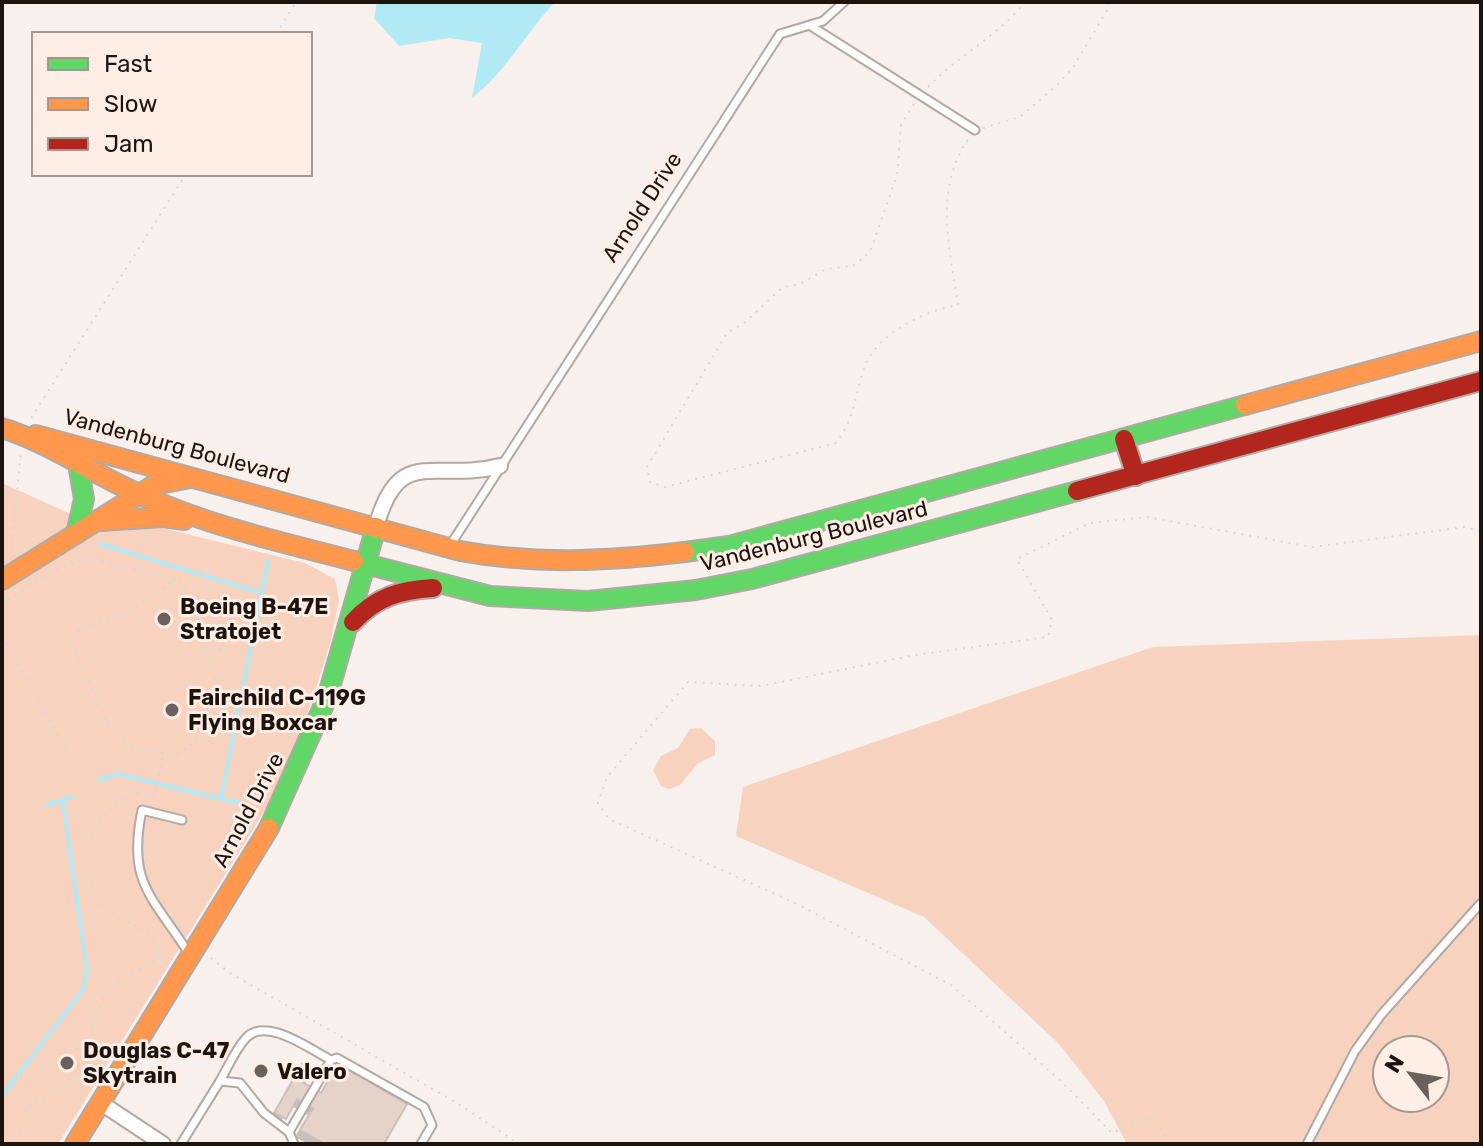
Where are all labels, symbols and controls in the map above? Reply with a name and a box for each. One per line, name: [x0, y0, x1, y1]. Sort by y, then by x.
legend: [32, 32, 312, 176]
text: Fast: [104, 50, 152, 78]
text: Slow: [104, 90, 157, 118]
text: Jam: [104, 130, 154, 158]
street label: Arnold Drive: [596, 147, 688, 267]
street label: Vandenburg Boulevard: [61, 403, 293, 489]
street label: Vandenburg Boulevard: [698, 495, 930, 577]
place label: Boeing B-47E Stratojet: [180, 593, 328, 645]
marker: Boeing B-47E Stratojet: [155, 610, 173, 628]
place label: Fairchild C-119G Flying Boxcar: [188, 684, 366, 736]
marker: Fairchild C-119G Flying Boxcar: [163, 701, 181, 719]
street label: Arnold Drive: [207, 748, 289, 872]
north arrow: [1371, 1034, 1451, 1114]
place label: Douglas C-47 Skytrain: [83, 1037, 230, 1089]
text: N: [1379, 1050, 1410, 1078]
marker: Douglas C-47 Skytrain: [58, 1054, 76, 1072]
place label: Valero: [277, 1058, 347, 1085]
marker: Valero: [252, 1062, 270, 1080]

